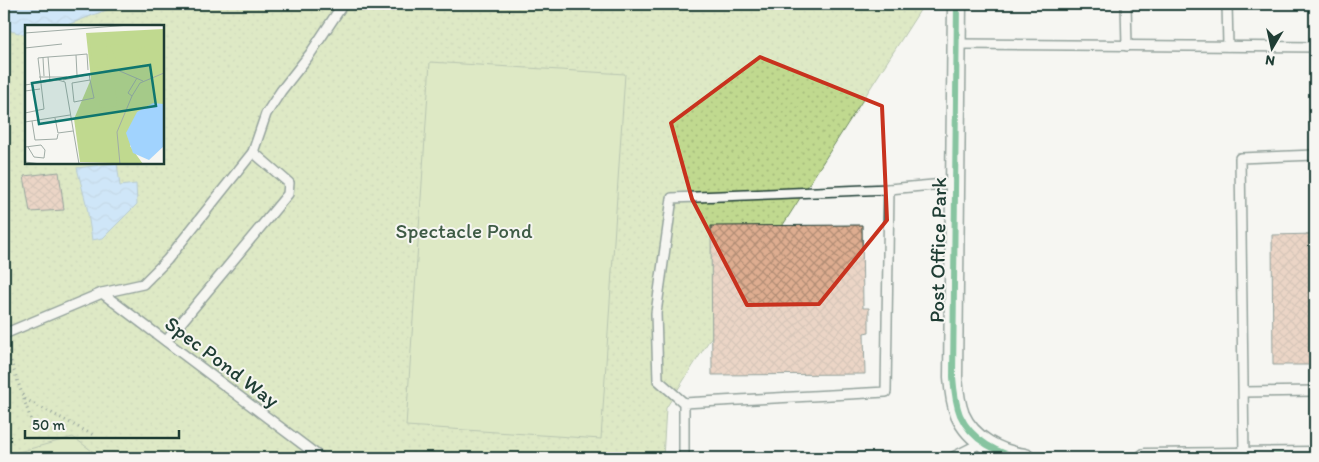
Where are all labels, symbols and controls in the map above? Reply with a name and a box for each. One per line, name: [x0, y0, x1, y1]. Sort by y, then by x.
north arrow: [1246, 22, 1296, 72]
inset map: [25, 25, 164, 164]
text: N: [1264, 51, 1276, 69]
street label: Post Office Park: [924, 177, 951, 323]
park label: Spectacle Pond: [396, 218, 533, 243]
street label: Spec Pond Way: [160, 310, 285, 413]
scale bar: [25, 407, 179, 439]
text: 50 m: [32, 416, 65, 434]

